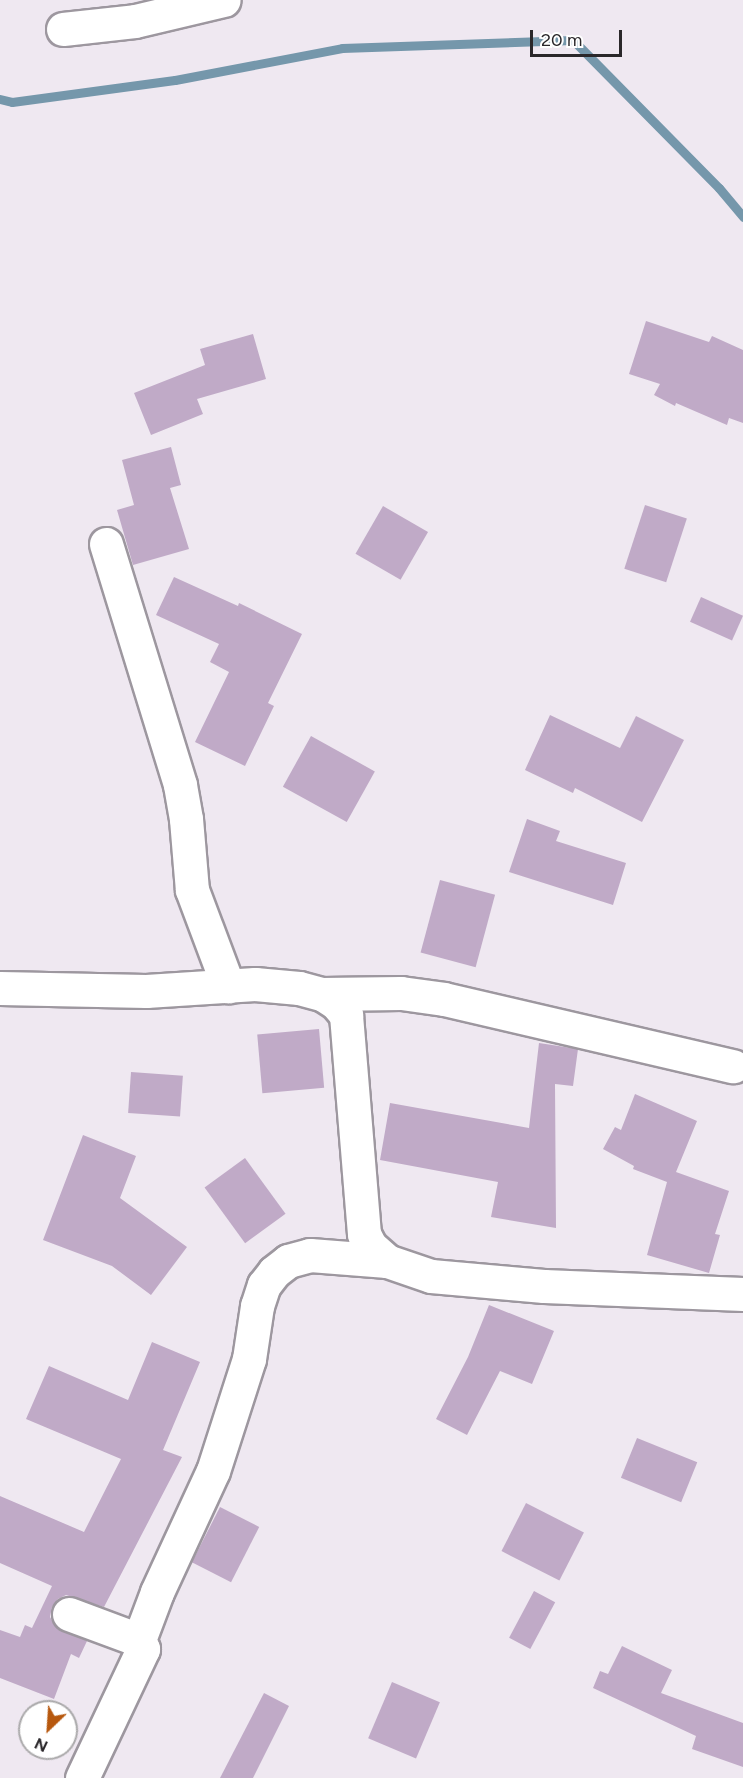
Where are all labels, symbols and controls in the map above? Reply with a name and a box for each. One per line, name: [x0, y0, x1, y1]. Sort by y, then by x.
scale bar: [533, 18, 624, 56]
text: 20 m: [541, 29, 582, 51]
north arrow: [18, 1700, 78, 1760]
text: N: [31, 1734, 51, 1756]

